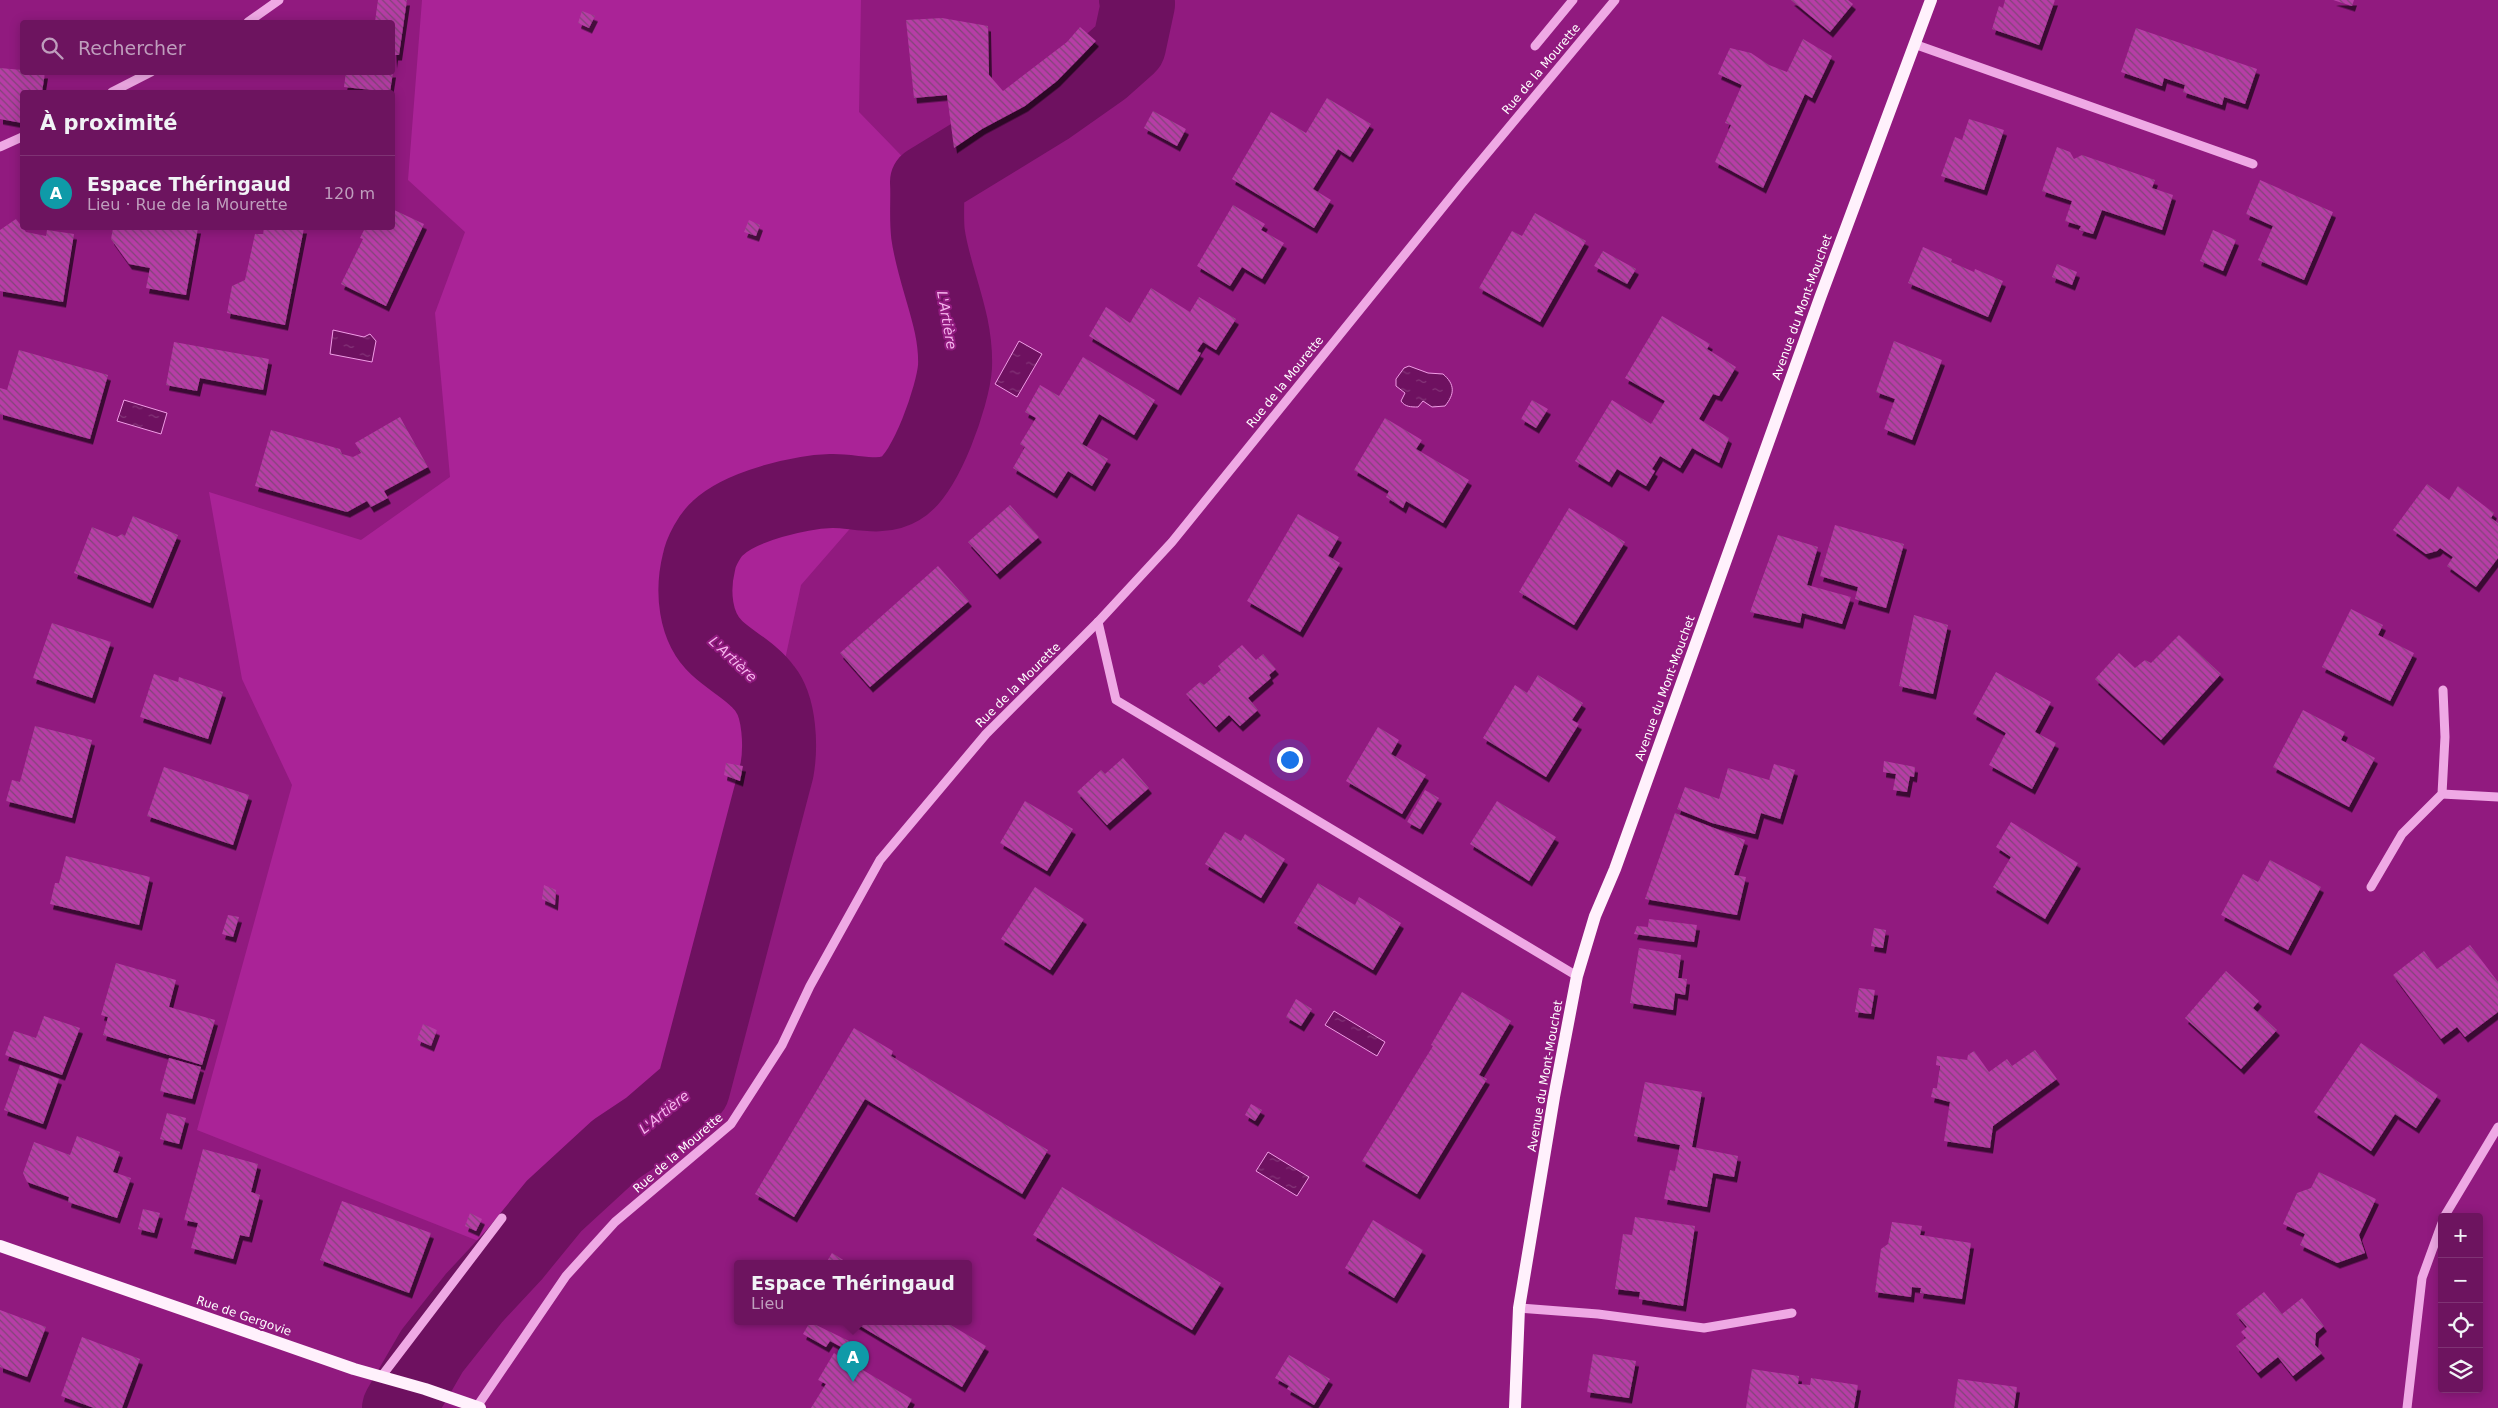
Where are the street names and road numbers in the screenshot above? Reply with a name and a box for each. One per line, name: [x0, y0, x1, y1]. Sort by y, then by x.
street label: Rue de la Mourette: [1499, 21, 1583, 117]
street label: Avenue du Mont-Mouchet: [1769, 232, 1835, 381]
street label: Rue de la Mourette: [1244, 333, 1326, 431]
street label: Avenue du Mont-Mouchet: [1632, 613, 1698, 762]
street label: Rue de la Mourette: [973, 640, 1063, 730]
street label: Avenue du Mont-Mouchet: [1525, 999, 1565, 1153]
street label: Rue de la Mourette: [630, 1110, 726, 1196]
street label: Rue de Gergovie: [195, 1293, 293, 1339]

